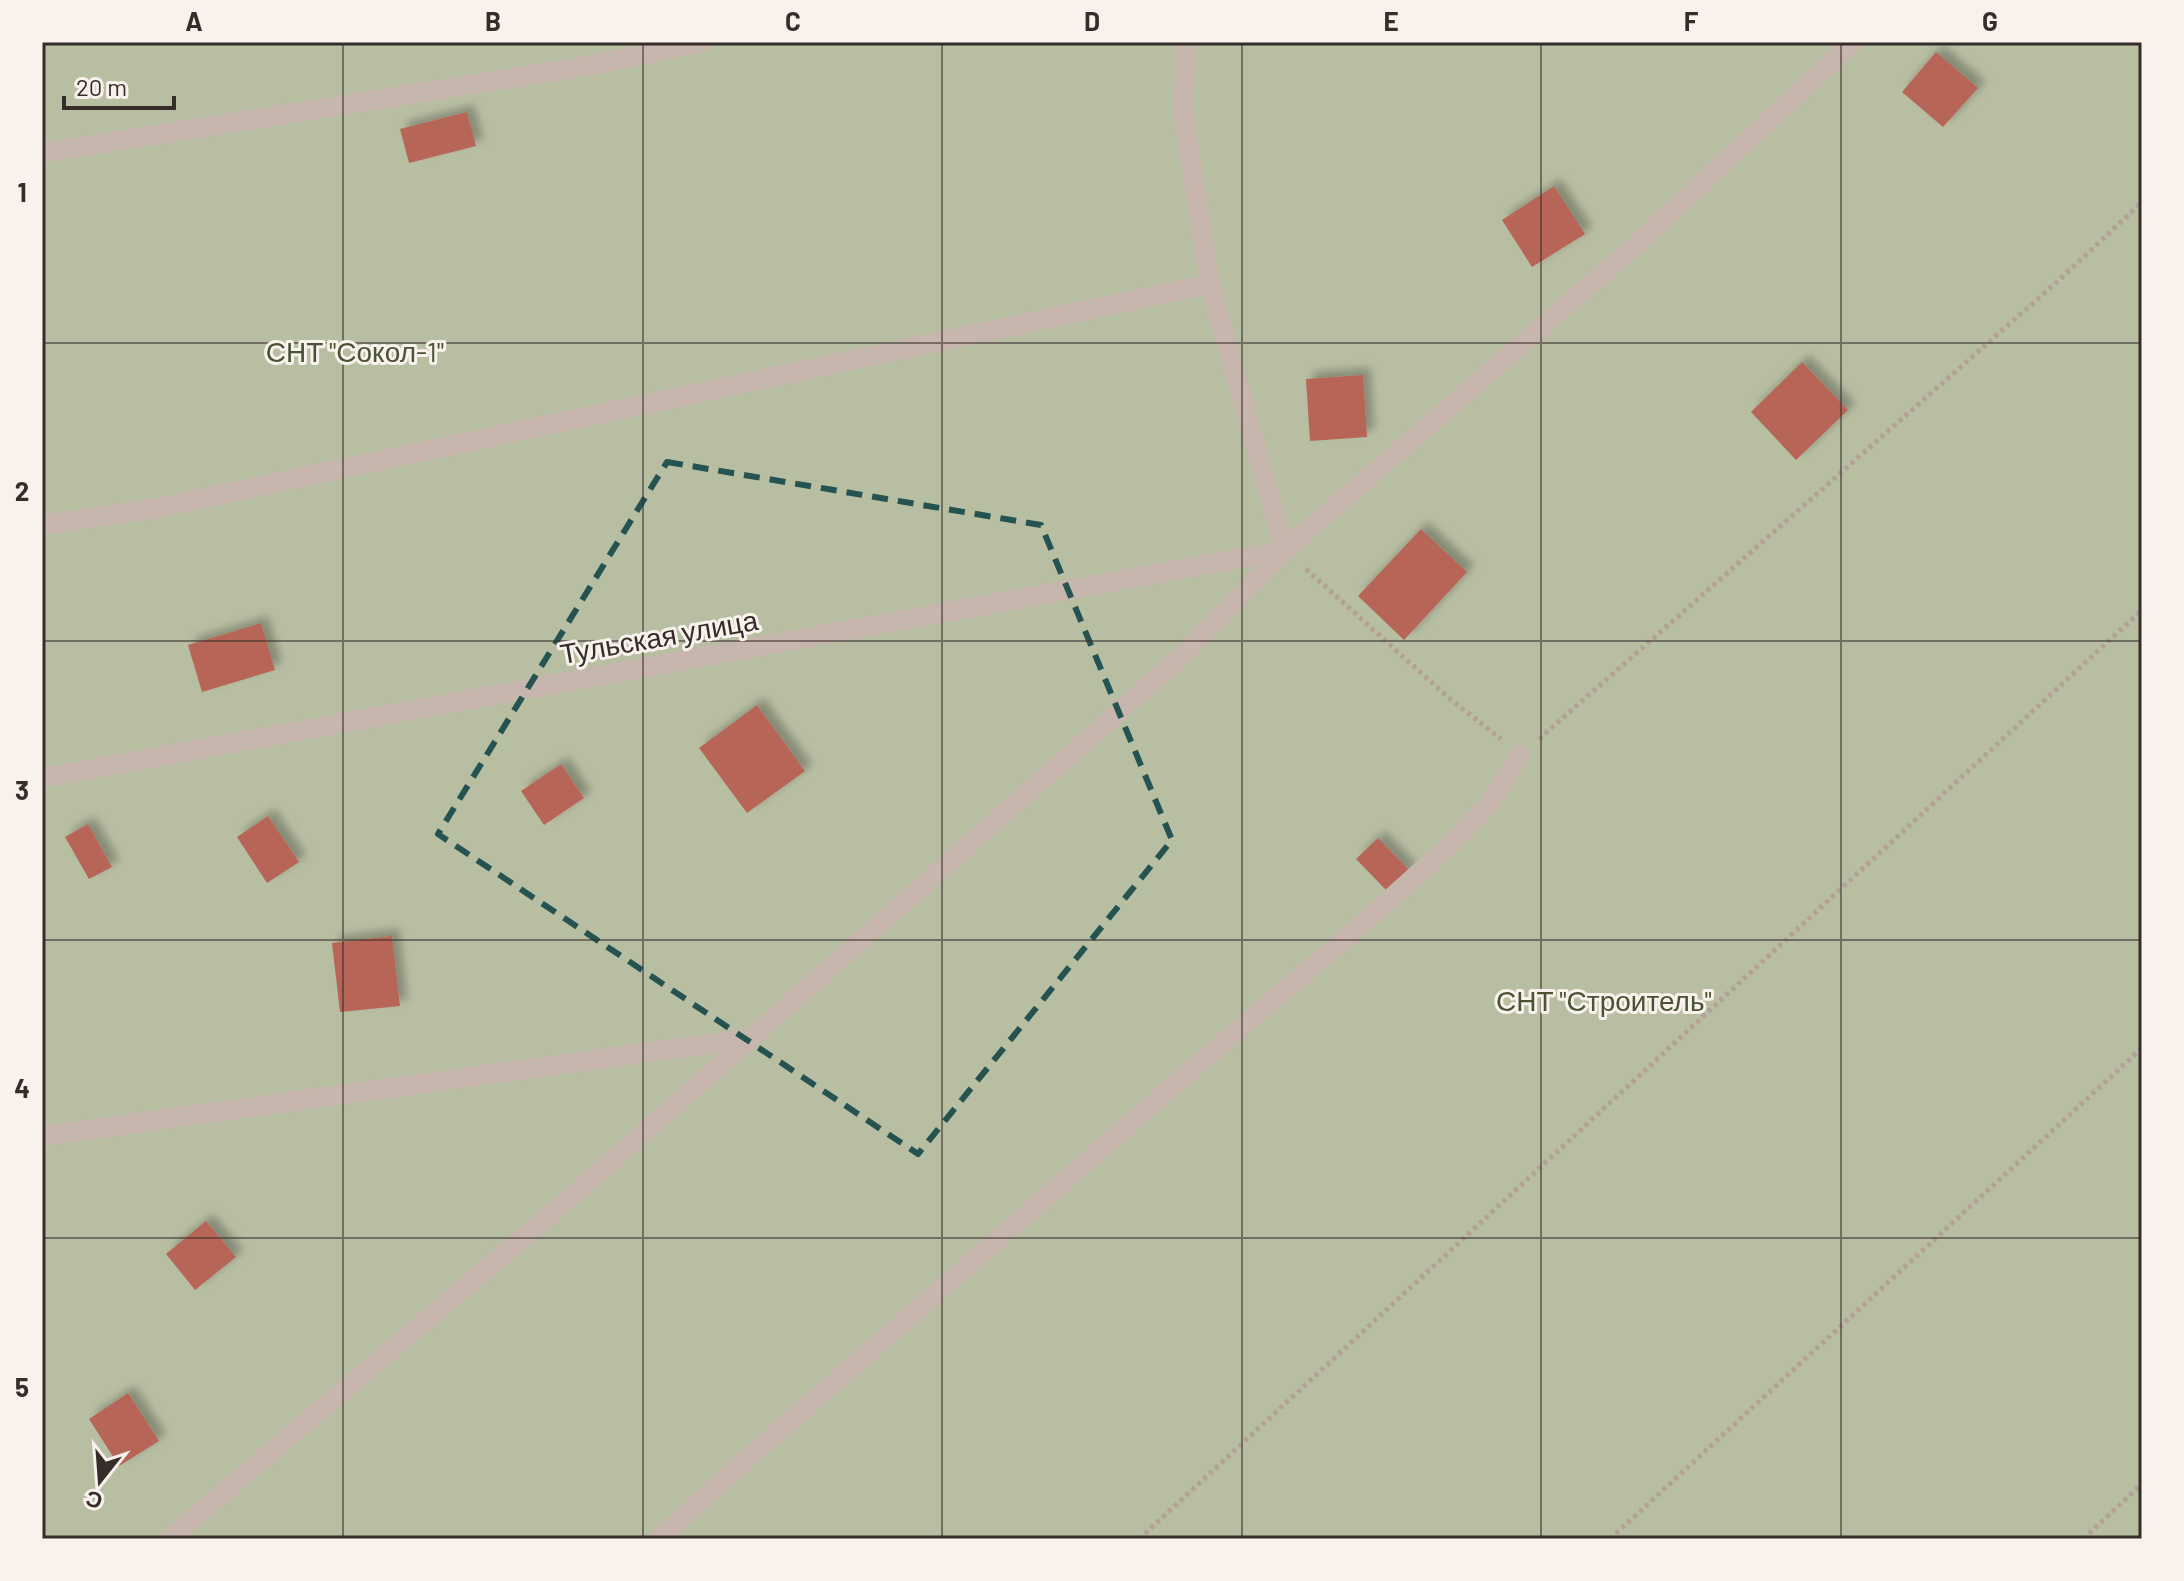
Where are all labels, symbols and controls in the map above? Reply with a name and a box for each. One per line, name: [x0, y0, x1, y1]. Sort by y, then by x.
text: A: [185, 5, 203, 36]
text: B: [485, 5, 501, 36]
text: C: [785, 5, 801, 36]
text: D: [1084, 5, 1100, 36]
text: E: [1383, 5, 1399, 36]
text: F: [1684, 5, 1699, 36]
text: G: [1982, 5, 1998, 36]
scale bar: [64, 60, 174, 110]
text: 20 m: [76, 72, 127, 101]
text: 1: [17, 176, 27, 207]
park label: СНТ "Сокол-1": [266, 334, 444, 368]
text: 2: [15, 475, 29, 506]
street label: Тульская улица: [557, 602, 761, 670]
text: 3: [15, 774, 29, 805]
park label: СНТ "Строитель": [1496, 983, 1712, 1017]
text: 4: [14, 1072, 30, 1103]
text: 5: [15, 1371, 29, 1402]
north arrow: [60, 1441, 140, 1521]
text: С: [82, 1486, 105, 1516]

